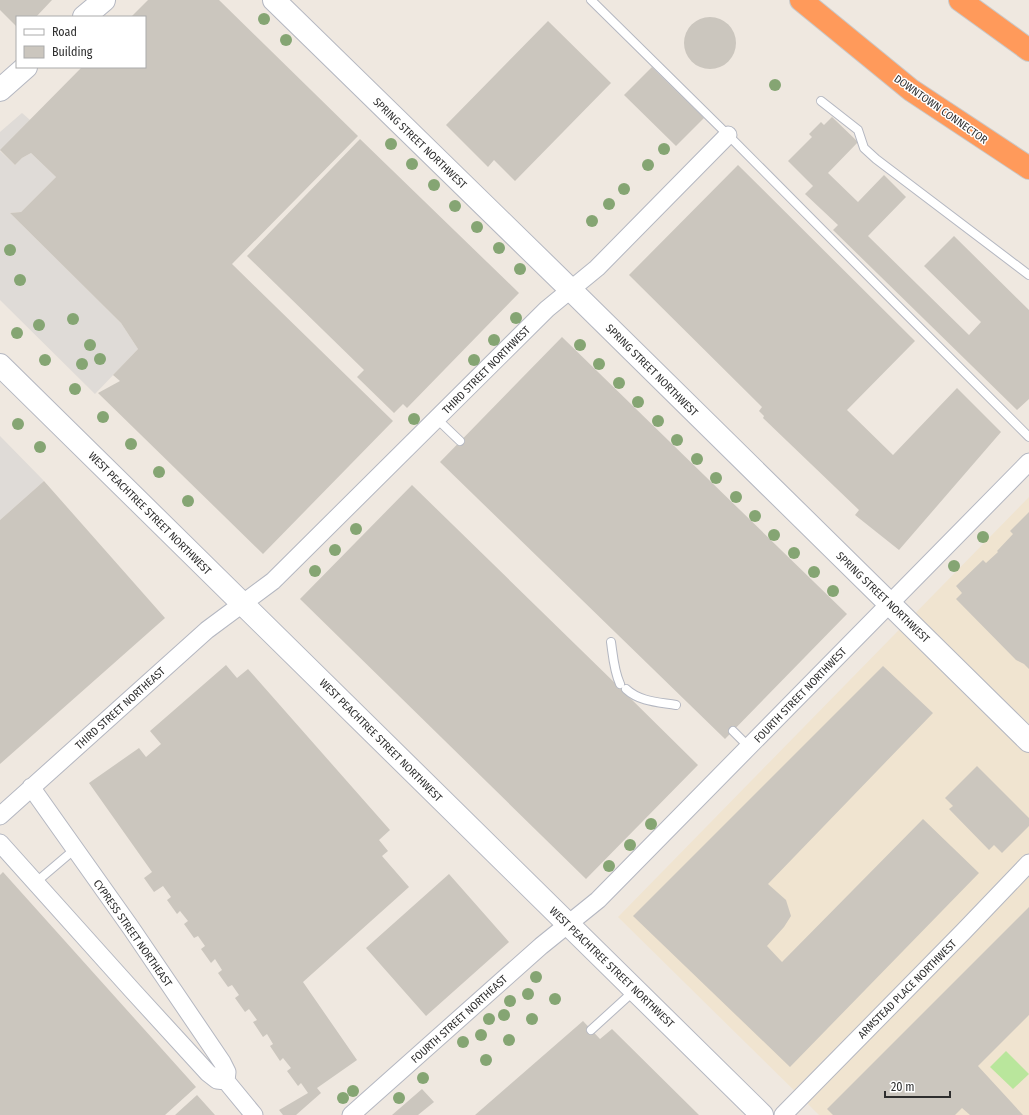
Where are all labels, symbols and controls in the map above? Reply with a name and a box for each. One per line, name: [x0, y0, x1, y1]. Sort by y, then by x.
legend: [16, 16, 146, 68]
text: Road: [52, 25, 77, 39]
text: Building: [52, 45, 93, 59]
street label: DOWNTOWN CONNECTOR: [891, 72, 990, 147]
street label: SPRING STREET NORTHWEST: [370, 95, 470, 192]
street label: SPRING STREET NORTHWEST: [603, 322, 701, 420]
street label: THIRD STREET NORTHWEST: [440, 323, 534, 417]
street label: WEST PEACHTREE STREET NORTHWEST: [86, 449, 214, 578]
street label: SPRING STREET NORTHWEST: [833, 549, 933, 646]
street label: FOURTH STREET NORTHWEST: [752, 644, 850, 746]
street label: THIRD STREET NORTHEAST: [73, 664, 169, 752]
street label: WEST PEACHTREE STREET NORTHWEST: [317, 676, 445, 805]
street label: CYPRESS STREET NORTHEAST: [91, 877, 175, 990]
street label: WEST PEACHTREE STREET NORTHWEST: [547, 904, 677, 1031]
street label: ARMSTEAD PLACE NORTHWEST: [855, 937, 960, 1041]
street label: FOURTH STREET NORTHEAST: [409, 972, 511, 1066]
scale bar: [885, 1073, 950, 1099]
text: 20 m: [891, 1080, 915, 1094]

